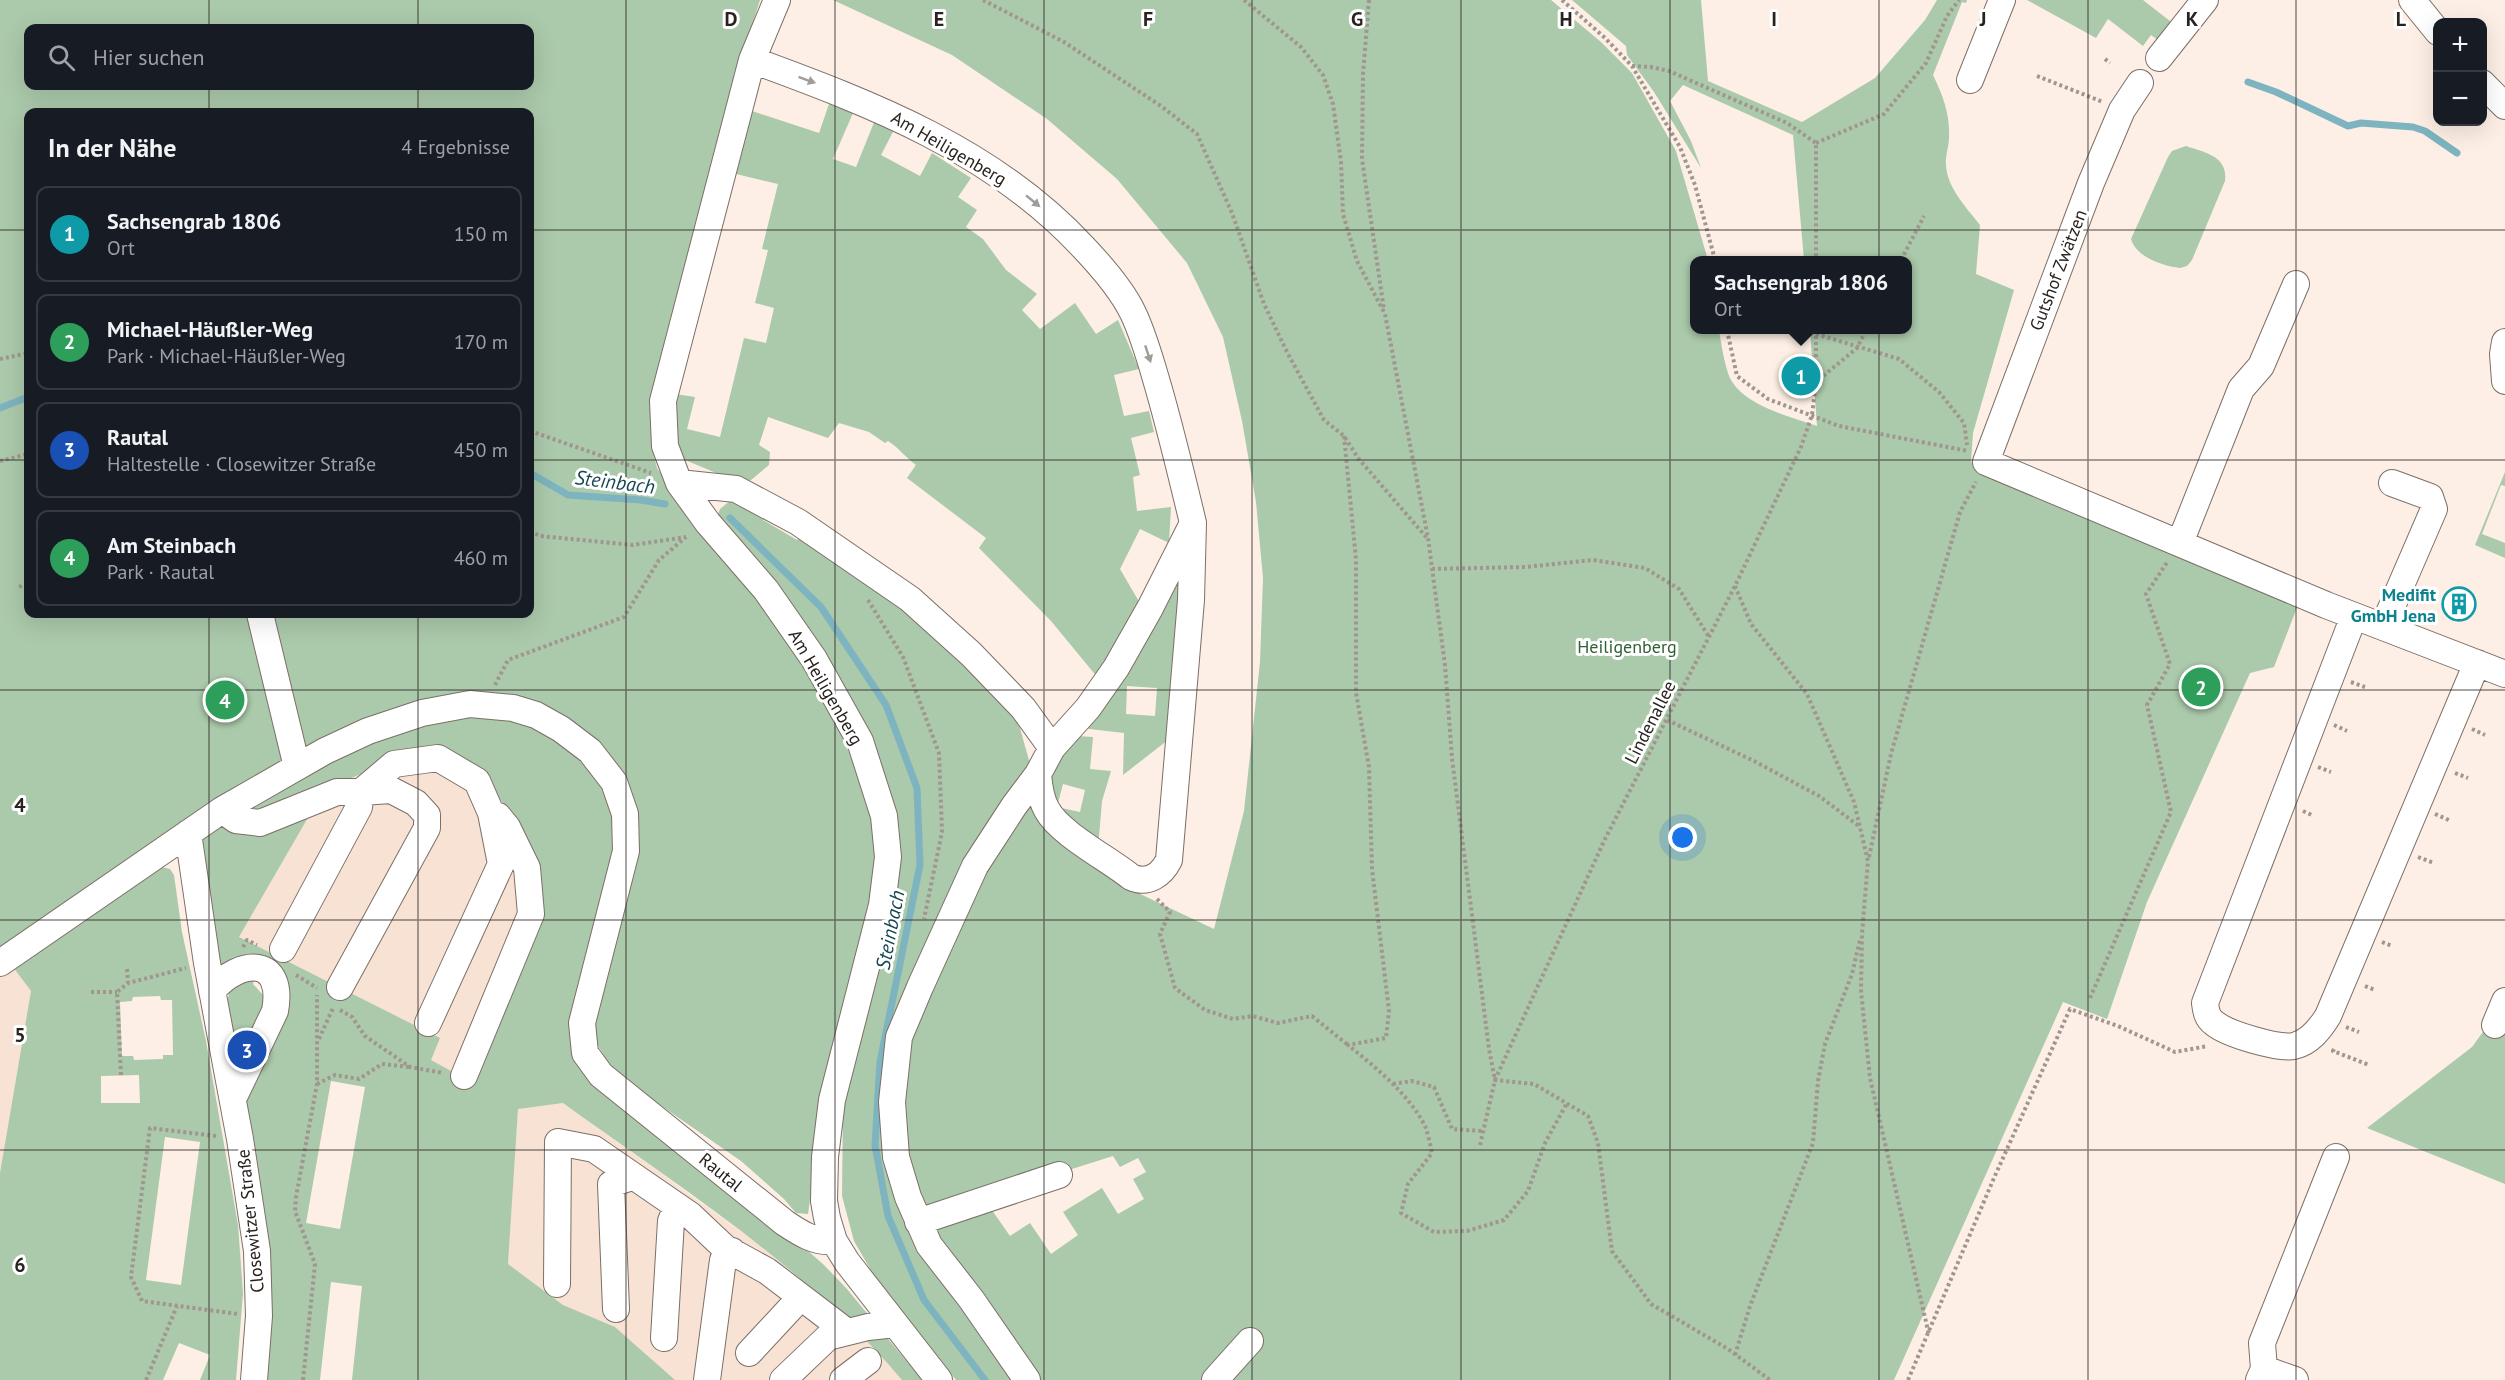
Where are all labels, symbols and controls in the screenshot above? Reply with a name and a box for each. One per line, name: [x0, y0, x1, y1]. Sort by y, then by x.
text: D: [725, 6, 738, 32]
text: E: [934, 6, 944, 32]
text: F: [1143, 6, 1153, 32]
text: G: [1351, 6, 1363, 32]
text: H: [1559, 6, 1573, 32]
text: I: [1771, 6, 1777, 32]
text: J: [1979, 6, 1986, 32]
text: K: [2186, 6, 2199, 32]
text: L: [2396, 6, 2407, 32]
map controls: [2433, 18, 2487, 126]
button: +: [2433, 18, 2487, 72]
search box: [24, 24, 534, 90]
icon: search: [45, 41, 78, 74]
text: Hier suchen: [93, 43, 205, 71]
button: −: [2433, 72, 2487, 126]
one-way arrow: [798, 76, 816, 85]
street label: Am Heiligenberg: [887, 106, 1011, 190]
text: In der Nähe: [48, 131, 176, 164]
text: 4 Ergebnisse: [401, 134, 510, 160]
one-way arrow: [1025, 194, 1040, 207]
street label: Gutshof Zwätzen: [2024, 206, 2092, 334]
text: Sachsengrab 1806: [107, 207, 281, 235]
text: 1: [64, 221, 75, 247]
text: 150 m: [454, 221, 508, 247]
text: Ort: [107, 235, 135, 261]
popup: [1690, 256, 1912, 334]
text: Sachsengrab 1806: [1714, 268, 1888, 296]
text: Ort: [1714, 296, 1742, 322]
text: Michael-Häußler-Weg: [107, 315, 313, 343]
text: 2: [64, 329, 75, 355]
text: 170 m: [454, 329, 508, 355]
text: Park · Michael-Häußler-Weg: [107, 343, 346, 369]
one-way arrow: [1144, 345, 1153, 363]
pin: 1: [1782, 354, 1820, 398]
text: Rautal: [107, 423, 168, 451]
text: 3: [64, 437, 75, 463]
text: 450 m: [454, 437, 508, 463]
text: Haltestelle · Closewitzer Straße: [107, 451, 376, 477]
water label: Steinbach: [574, 464, 656, 500]
text: Am Steinbach: [107, 531, 236, 559]
text: 4: [64, 545, 75, 571]
text: 460 m: [454, 545, 508, 571]
text: Park · Rautal: [107, 559, 214, 585]
place label: Medifit GmbH Jena: [2351, 583, 2437, 627]
building icon: Medifit GmbH Jena: [2441, 586, 2477, 622]
street label: Am Heiligenberg: [784, 625, 868, 749]
park label: Heiligenberg: [1577, 635, 1677, 658]
pin: 2: [2182, 664, 2220, 710]
street label: Lindenallee: [1619, 677, 1681, 767]
pin: 4: [206, 678, 244, 722]
text: 4: [14, 792, 26, 818]
your location: [1668, 823, 1697, 852]
water label: Steinbach: [870, 888, 910, 972]
text: 5: [14, 1022, 26, 1048]
pin: 3: [228, 1028, 266, 1072]
street label: Closewitzer Straße: [231, 1148, 269, 1294]
street label: Rautal: [695, 1148, 748, 1197]
text: 6: [14, 1252, 26, 1278]

